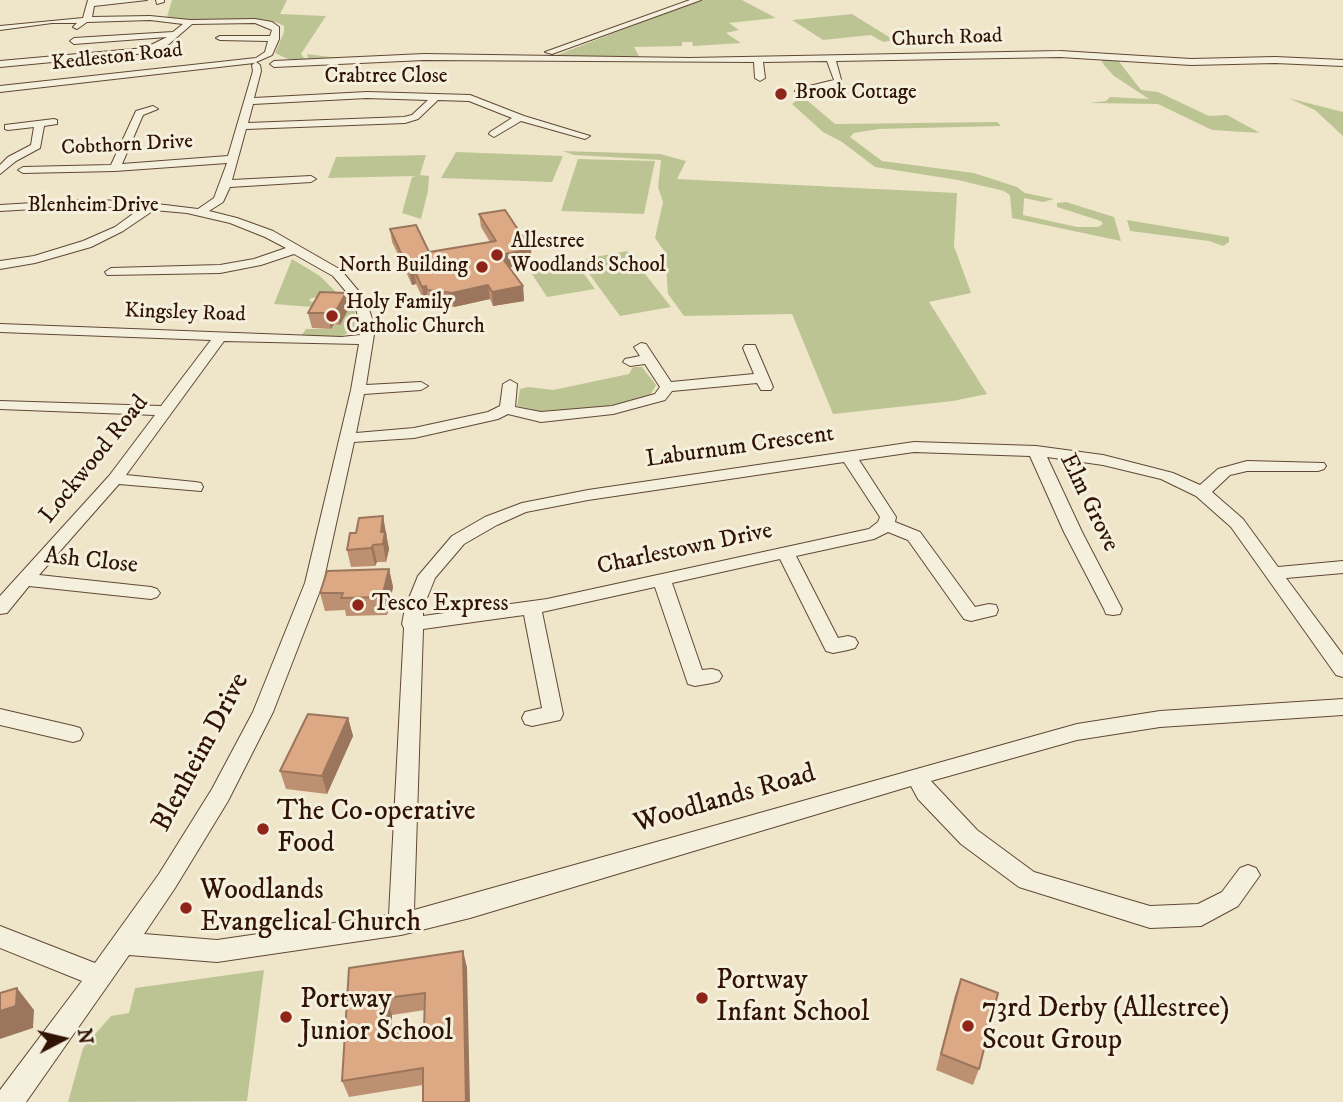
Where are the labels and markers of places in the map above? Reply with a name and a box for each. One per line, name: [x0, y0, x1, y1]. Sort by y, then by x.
place label: Brook Cottage: [795, 81, 917, 107]
marker: Brook Cottage: [773, 86, 789, 102]
place label: Allestree Woodlands School: [511, 230, 666, 280]
marker: Allestree Woodlands School: [489, 247, 505, 263]
place label: North Building: [339, 254, 468, 280]
marker: North Building: [474, 259, 490, 275]
place label: Holy Family Catholic Church: [346, 291, 485, 341]
marker: Holy Family Catholic Church: [324, 308, 340, 324]
place label: Tesco Express: [372, 591, 508, 619]
marker: Tesco Express: [350, 597, 366, 613]
place label: The Co-operative Food: [277, 796, 476, 862]
marker: The Co-operative Food: [255, 821, 271, 837]
place label: Woodlands Evangelical Church: [200, 875, 421, 941]
marker: Woodlands Evangelical Church: [178, 900, 194, 916]
place label: Portway Infant School: [716, 965, 869, 1031]
place label: Portway Junior School: [300, 984, 453, 1050]
marker: Portway Infant School: [694, 990, 710, 1006]
place label: 73rd Derby (Allestree) Scout Group: [982, 993, 1229, 1059]
marker: Portway Junior School: [278, 1009, 294, 1025]
marker: 73rd Derby (Allestree) Scout Group: [960, 1018, 976, 1034]

